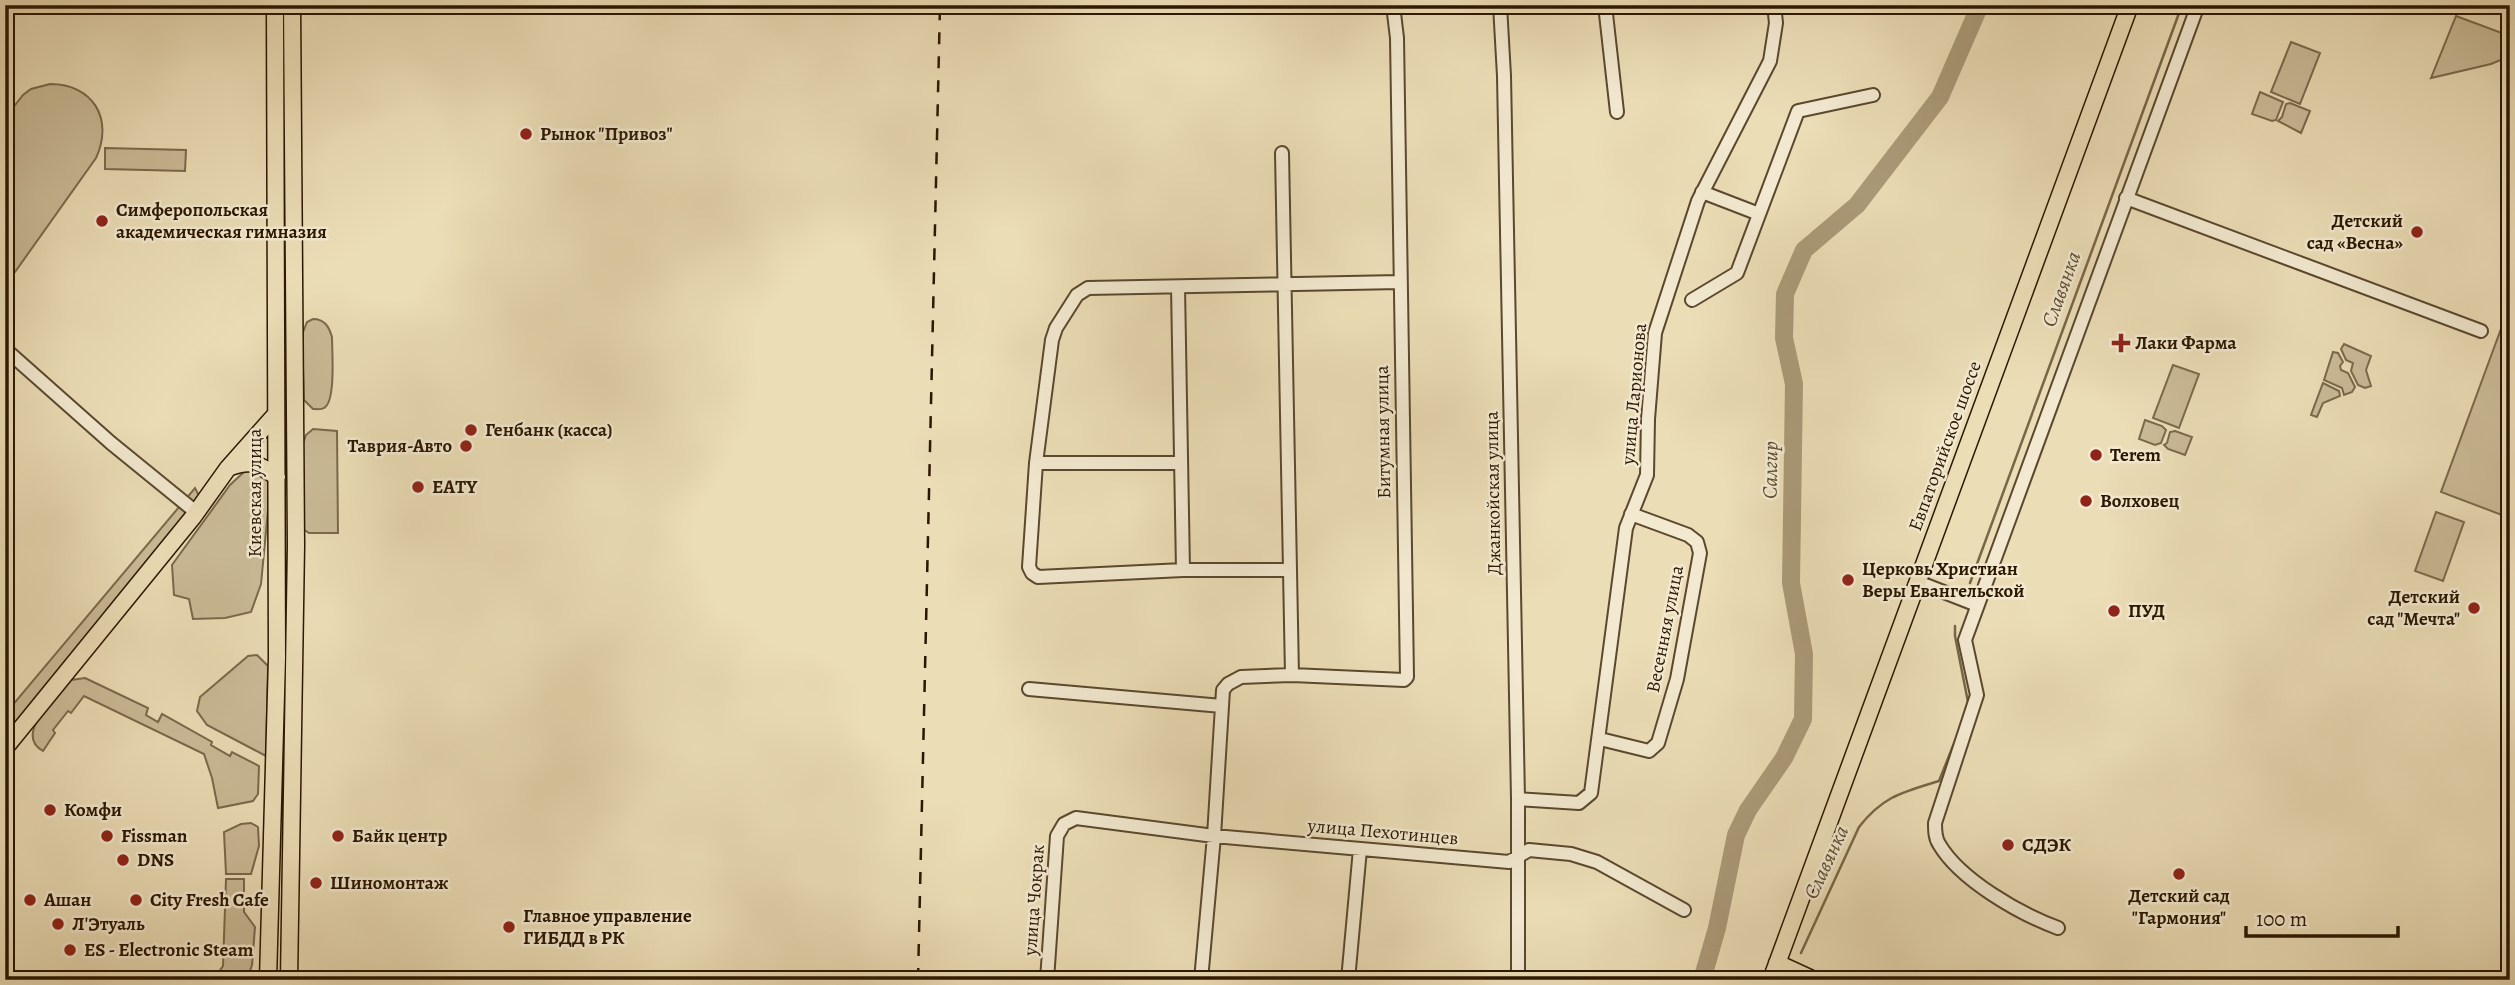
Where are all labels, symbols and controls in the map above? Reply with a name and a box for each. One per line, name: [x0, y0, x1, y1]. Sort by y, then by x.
place label: Рынок "Привоз": [540, 121, 672, 147]
marker: Рынок "Привоз": [518, 126, 534, 142]
place label: Симферопольская академическая гимназия: [116, 197, 327, 245]
place label: Детский сад «Весна»: [2307, 208, 2403, 256]
marker: Симферопольская академическая гимназия: [94, 213, 110, 229]
marker: Детский сад «Весна»: [2409, 224, 2425, 240]
water label: Славянка: [2034, 247, 2088, 331]
street label: улица Ларионова: [1615, 322, 1653, 467]
place label: Лаки Фарма: [2135, 330, 2237, 356]
marker: Лаки Фарма: [2113, 335, 2129, 351]
street label: Евпаторийское шоссе: [1902, 357, 1988, 535]
street label: Битумная улица: [1369, 365, 1397, 499]
street label: Джанкойская улица: [1479, 411, 1507, 575]
place label: Генбанк (касса): [485, 417, 613, 443]
marker: Генбанк (касса): [463, 422, 479, 438]
street label: Киевская улица: [242, 428, 268, 557]
place label: Таврия-Авто: [347, 433, 452, 459]
marker: Таврия-Авто: [458, 438, 474, 454]
water label: Салгир: [1755, 441, 1785, 499]
place label: Terem: [2110, 442, 2161, 468]
marker: Terem: [2088, 447, 2104, 463]
place label: EАTY: [432, 474, 478, 500]
marker: EАTY: [410, 479, 426, 495]
place label: Волховец: [2100, 488, 2180, 514]
marker: Волховец: [2078, 493, 2094, 509]
place label: Церковь Христиан Веры Евангельской: [1862, 556, 2024, 604]
street label: Весенняя улица: [1640, 563, 1690, 695]
marker: Церковь Христиан Веры Евангельской: [1840, 572, 1856, 588]
place label: Детский сад "Мечта": [2367, 584, 2460, 632]
place label: ПУД: [2128, 598, 2165, 624]
marker: Детский сад "Мечта": [2466, 600, 2482, 616]
marker: ПУД: [2106, 603, 2122, 619]
place label: Комфи: [64, 797, 122, 823]
marker: Комфи: [42, 802, 58, 818]
street label: улица Пехотинцев: [1306, 812, 1459, 852]
water label: Славянка: [1797, 820, 1855, 903]
place label: Fissman: [121, 823, 188, 849]
place label: Байк центр: [352, 823, 447, 849]
marker: Fissman: [99, 828, 115, 844]
marker: Байк центр: [330, 828, 346, 844]
place label: СДЭК: [2022, 832, 2071, 858]
marker: СДЭК: [2000, 837, 2016, 853]
street label: улица Чокрак: [1017, 843, 1051, 957]
place label: DNS: [137, 847, 174, 873]
marker: DNS: [115, 852, 131, 868]
marker: Детский сад "Гармония": [2171, 866, 2187, 882]
place label: Шиномонтаж: [330, 870, 449, 896]
marker: Шиномонтаж: [308, 875, 324, 891]
place label: Детский сад "Гармония": [2128, 883, 2230, 931]
place label: Ашан: [43, 887, 92, 913]
place label: City Fresh Cafe: [150, 887, 269, 913]
marker: Ашан: [22, 892, 38, 908]
marker: City Fresh Cafe: [128, 892, 144, 908]
scale bar: [2246, 894, 2398, 938]
place label: Главное управление ГИБДД в РК: [523, 903, 692, 951]
text: 100 m: [2256, 905, 2307, 933]
place label: Л'Этуаль: [72, 911, 145, 937]
marker: Л'Этуаль: [50, 916, 66, 932]
marker: Главное управление ГИБДД в РК: [501, 919, 517, 935]
place label: ES - Electronic Steam: [84, 937, 253, 963]
marker: ES - Electronic Steam: [62, 942, 78, 958]

